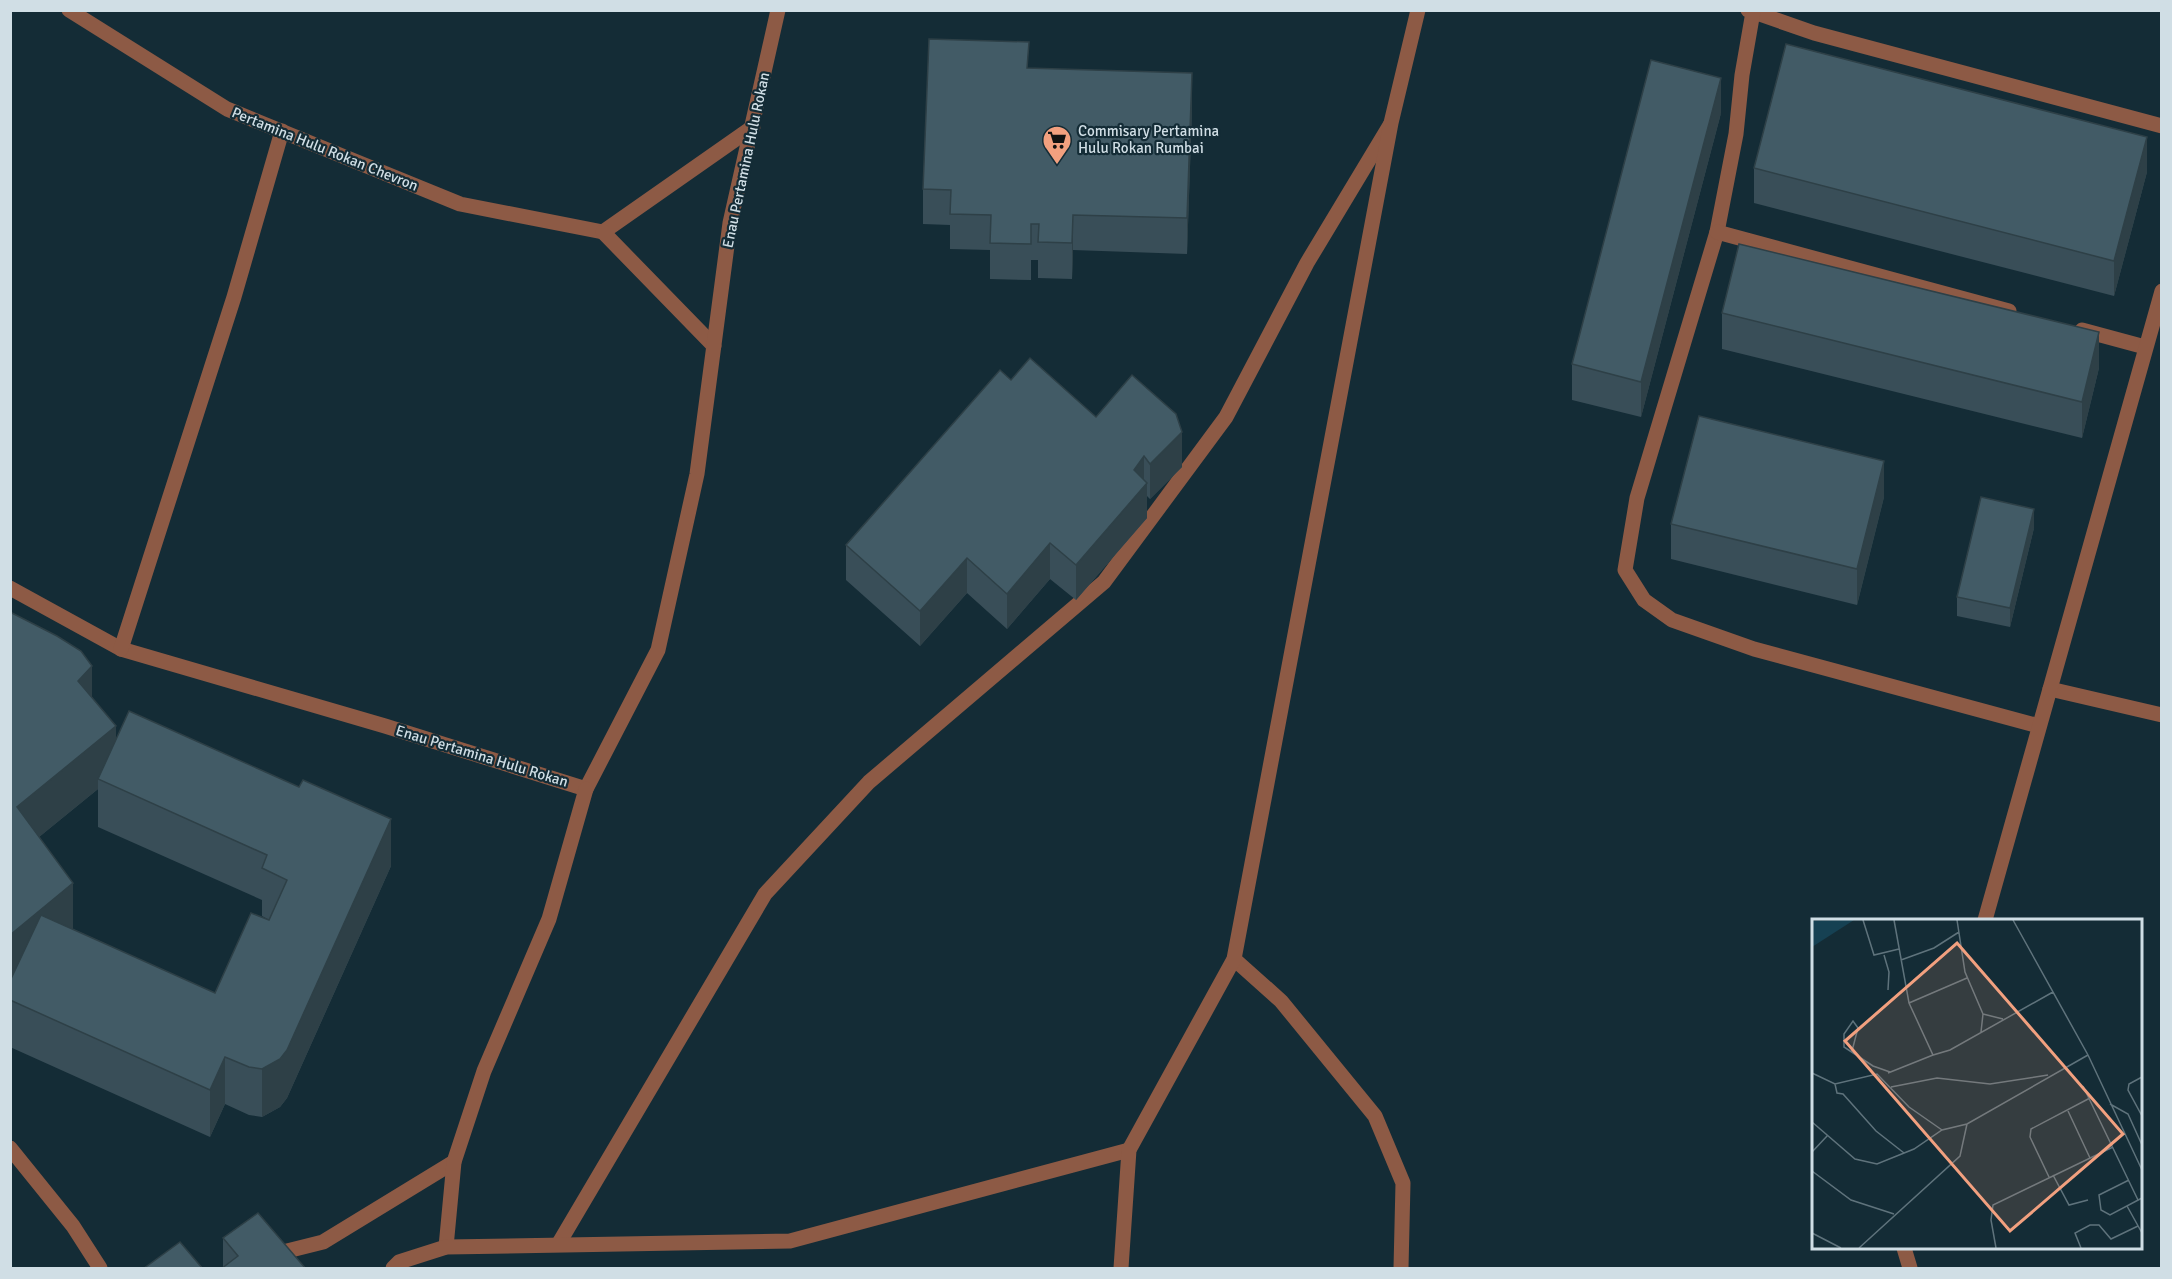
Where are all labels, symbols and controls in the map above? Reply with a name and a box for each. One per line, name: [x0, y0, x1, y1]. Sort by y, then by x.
street label: Enau Pertamina Hulu Rokan: [719, 71, 773, 249]
street label: Pertamina Hulu Rokan Chevron: [229, 103, 421, 195]
place label: Commisary Pertamina Hulu Rokan Rumbai: [1078, 122, 1219, 157]
supermarket icon: Commisary Pertamina Hulu Rokan Rumbai: [1041, 124, 1073, 166]
street label: Enau Pertamina Hulu Rokan: [394, 721, 570, 791]
inset map: [1812, 919, 2142, 1249]

